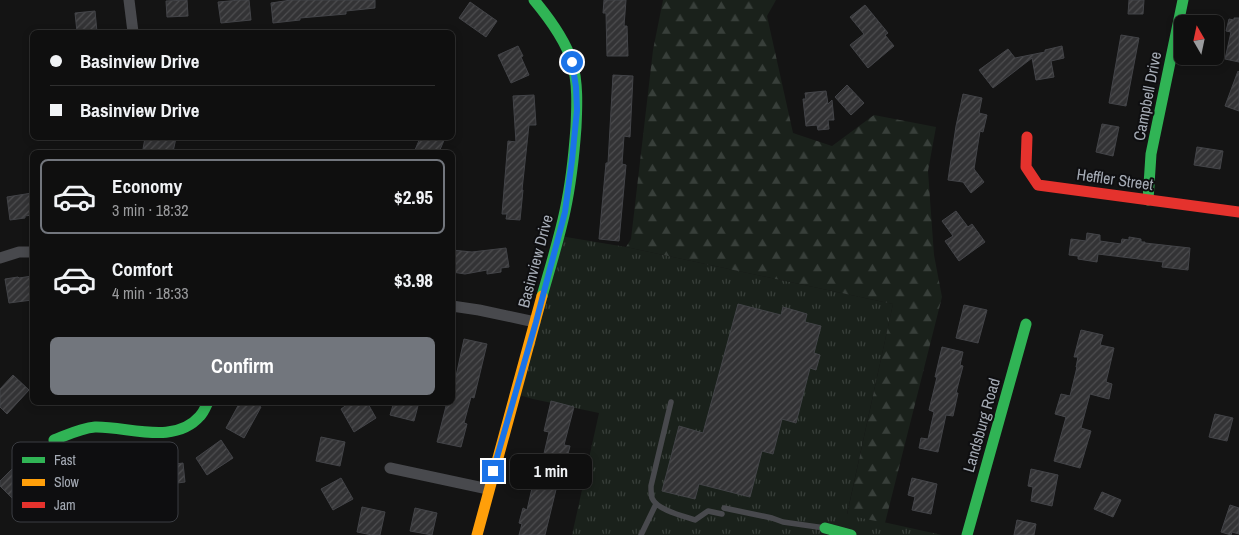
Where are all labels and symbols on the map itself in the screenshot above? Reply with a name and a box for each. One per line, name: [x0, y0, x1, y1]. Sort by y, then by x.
north arrow: [1174, 15, 1224, 65]
street label: Campbell Drive: [1128, 50, 1166, 142]
route start: [561, 51, 583, 73]
street label: Heffler Street: [1075, 163, 1155, 195]
street label: Basinview Drive: [512, 212, 558, 310]
street label: Landsburg Road: [957, 375, 1005, 475]
legend: [12, 442, 178, 522]
text: Fast: [54, 451, 76, 469]
callout: 1 min: [510, 454, 593, 488]
route end: [482, 460, 504, 482]
text: Slow: [54, 473, 80, 491]
text: Jam: [54, 496, 76, 514]

